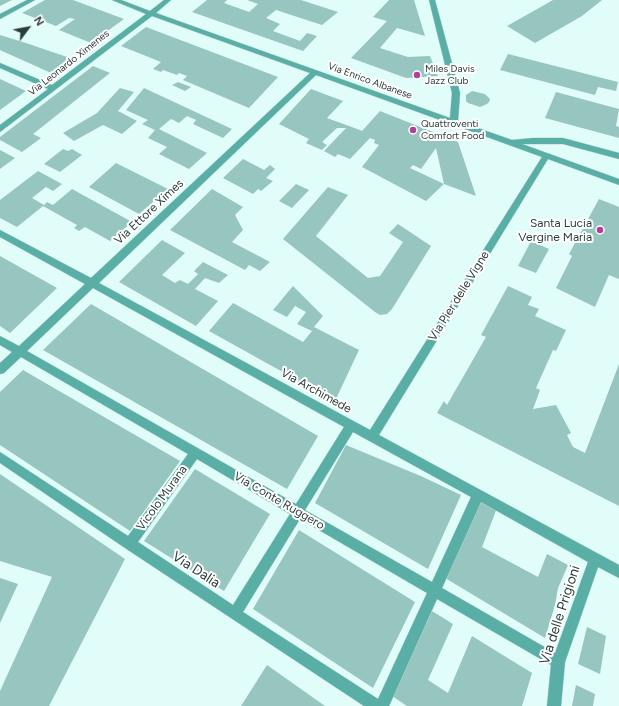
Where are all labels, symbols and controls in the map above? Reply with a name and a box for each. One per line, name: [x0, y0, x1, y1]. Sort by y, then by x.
north arrow: [8, 8, 48, 48]
text: N: [31, 14, 46, 28]
street label: Via Leonardo Ximenes: [26, 28, 112, 98]
street label: Via Enrico Albanese: [326, 60, 414, 102]
place label: Miles Davis Jazz Club: [425, 63, 475, 86]
marker: Miles Davis Jazz Club: [412, 70, 422, 80]
place label: Quattroventi Comfort Food: [421, 118, 484, 142]
marker: Quattroventi Comfort Food: [408, 125, 418, 135]
street label: Via Ettore Ximes: [111, 176, 187, 248]
place label: Santa Lucia Vergine Maria: [518, 216, 592, 244]
marker: Santa Lucia Vergine Maria: [595, 225, 605, 235]
street label: Via Pier delle Vigne: [426, 248, 492, 344]
street label: Via Archimede: [278, 366, 354, 416]
street label: Vicolo Murana: [134, 463, 190, 533]
street label: Via Conte Ruggero: [231, 469, 327, 533]
street label: Via Dalia: [169, 548, 223, 592]
street label: Via delle Prigioni: [536, 563, 584, 667]

